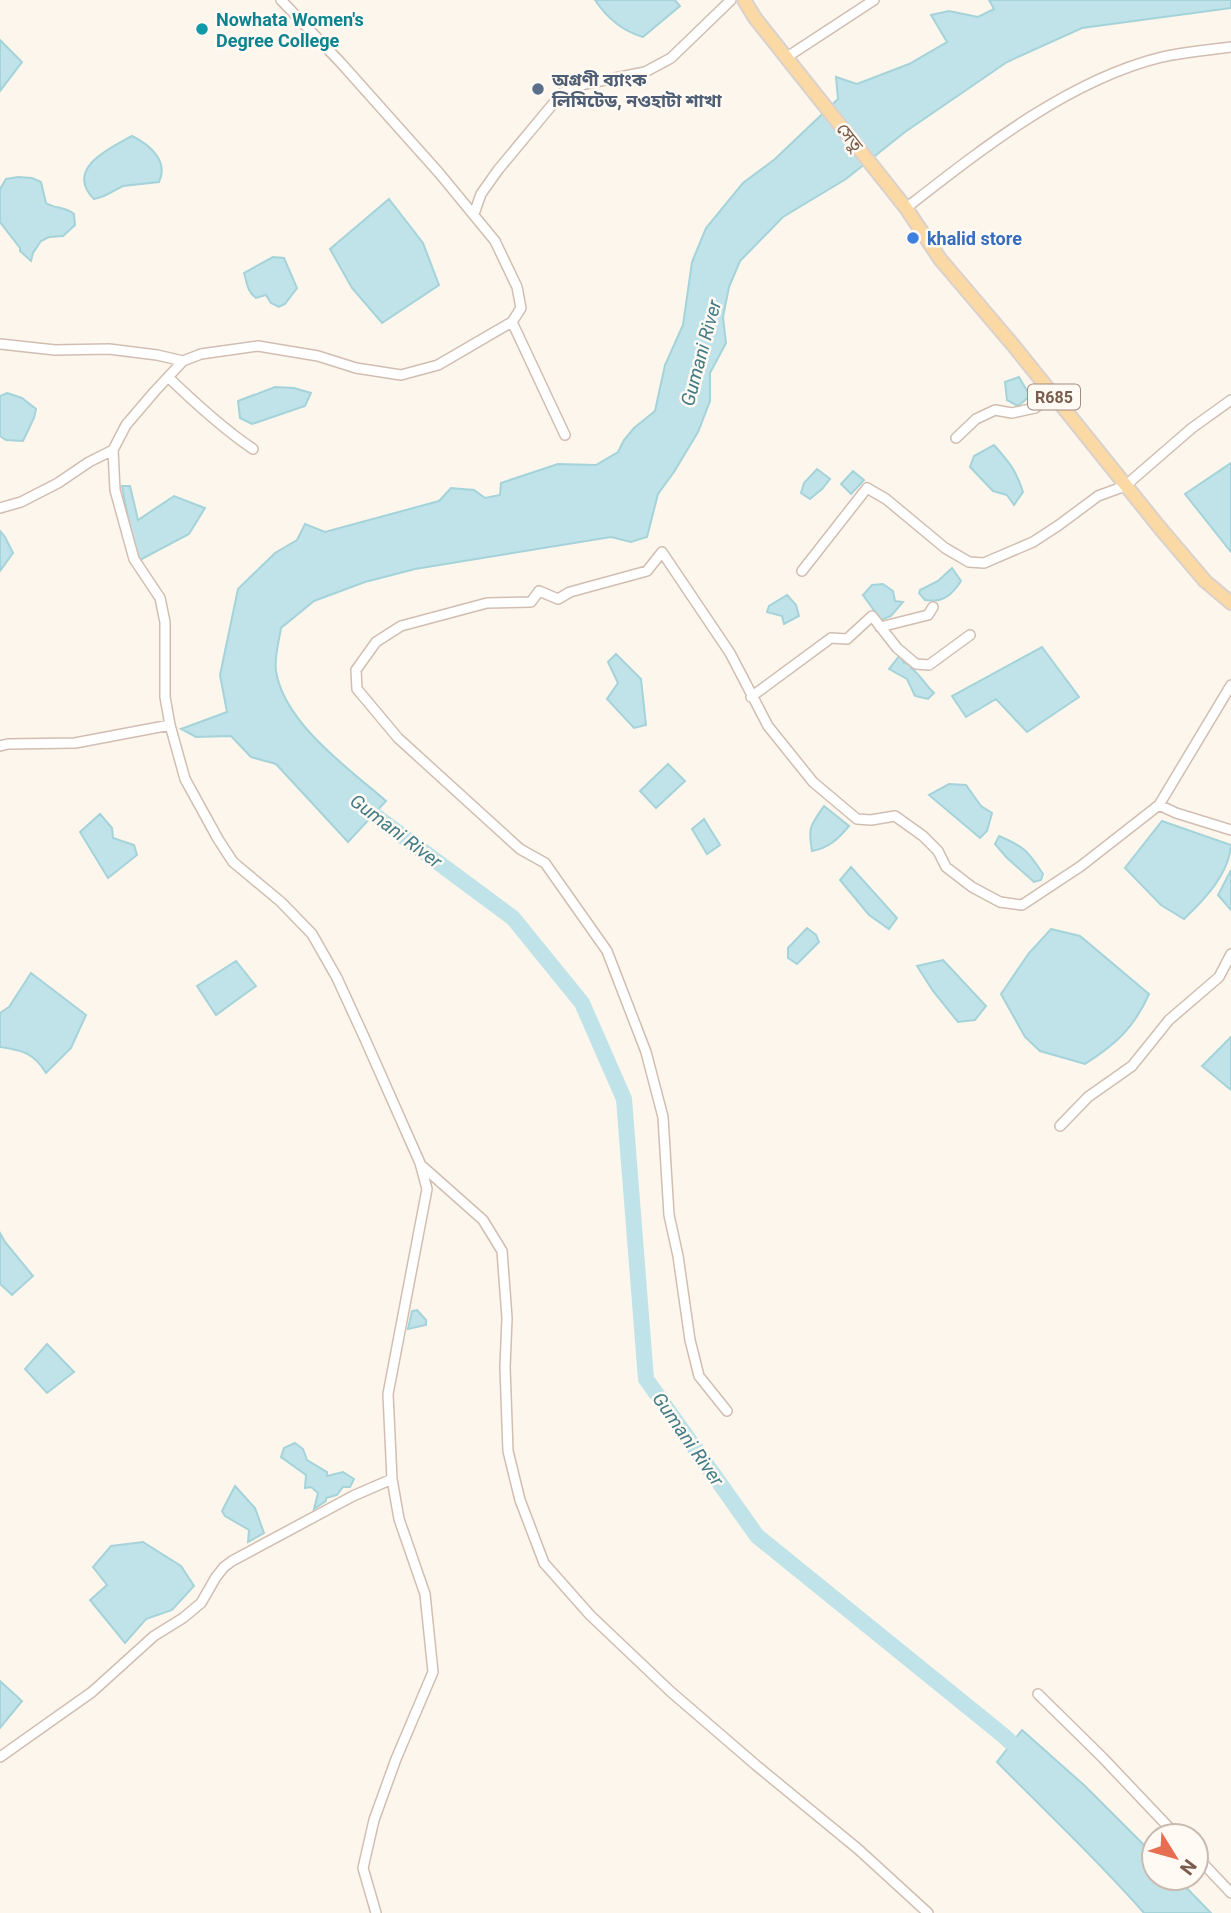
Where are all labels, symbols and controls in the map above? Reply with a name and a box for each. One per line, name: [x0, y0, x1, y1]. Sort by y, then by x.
place label: Nowhata Women's Degree College: [216, 9, 364, 51]
marker: Nowhata Women's Degree College: [194, 21, 210, 37]
place label: অগ্রণী ব্যাংক লিমিটেড, নওহাটা শাখা: [551, 69, 722, 111]
marker: অগ্রণী ব্যাংক লিমিটেড, নওহাটা শাখা: [530, 81, 546, 97]
street label: সেতু: [832, 119, 868, 156]
place label: khalid store: [927, 228, 1022, 249]
marker: khalid store: [905, 230, 921, 246]
water label: Gumani River: [676, 297, 726, 409]
road number: R685: [1028, 384, 1080, 410]
water label: Gumani River: [346, 789, 447, 873]
water label: Gumani River: [647, 1388, 729, 1491]
north arrow: [1140, 1822, 1210, 1892]
text: N: [1175, 1855, 1201, 1879]

